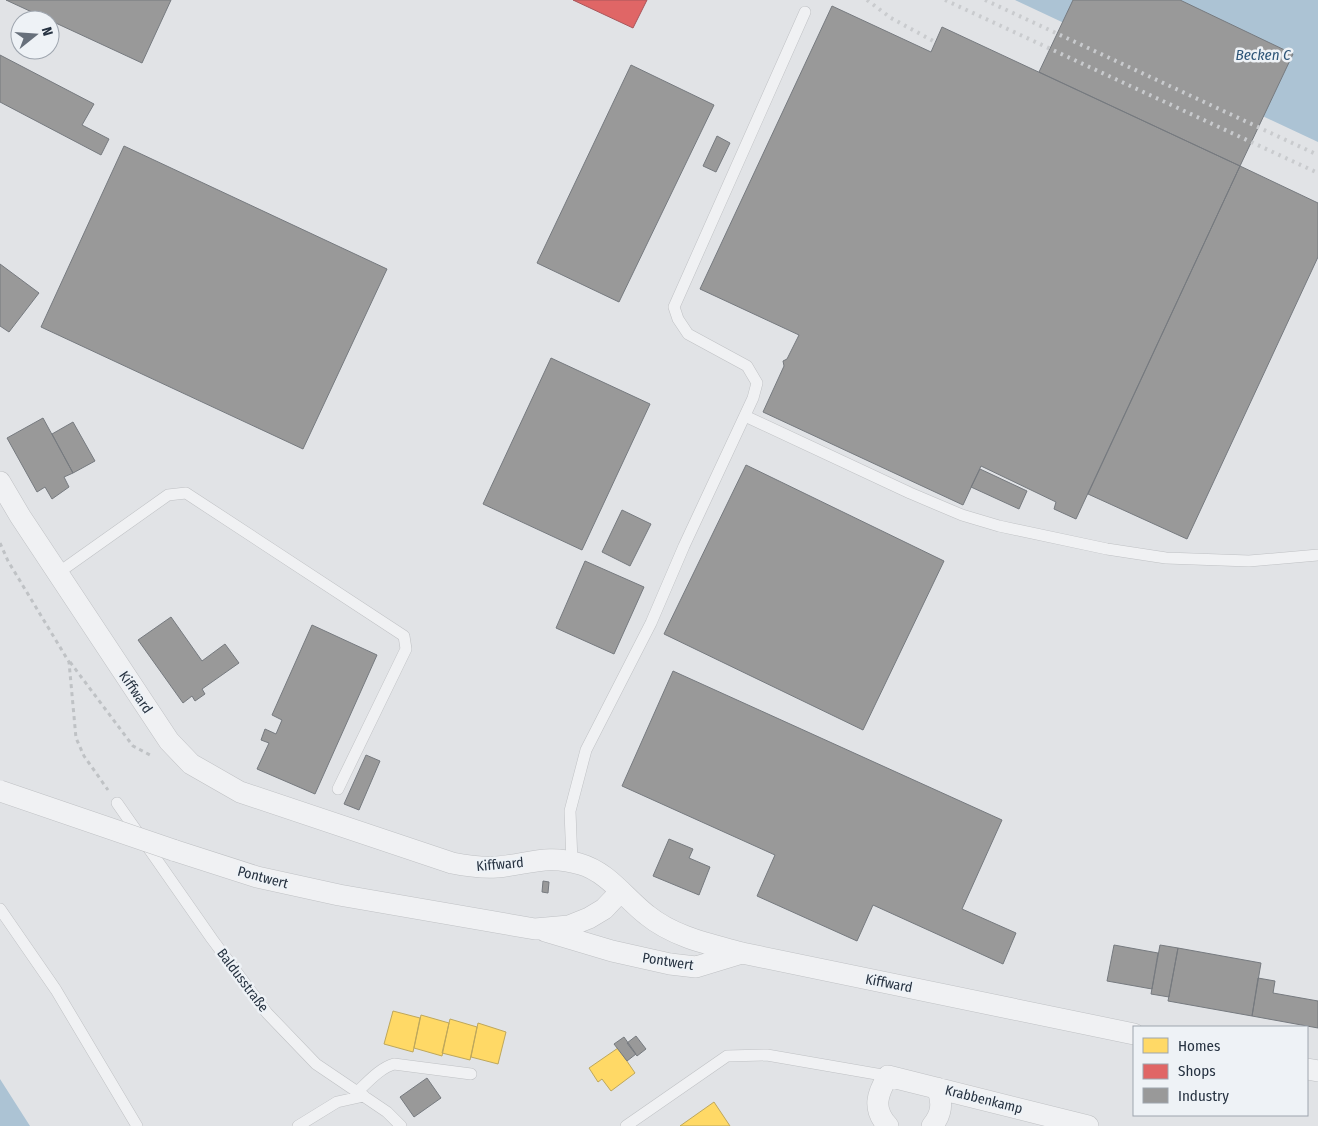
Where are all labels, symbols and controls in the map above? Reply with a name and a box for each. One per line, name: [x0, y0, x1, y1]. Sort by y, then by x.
north arrow: [10, 10, 60, 60]
text: N: [38, 25, 56, 38]
water label: Becken C: [1235, 46, 1292, 64]
street label: Kiffward: [115, 668, 156, 717]
street label: Kiffward: [476, 854, 524, 875]
street label: Pontwert: [236, 863, 290, 893]
street label: Baldusstraße: [213, 945, 272, 1015]
street label: Pontwert: [641, 949, 695, 974]
street label: Kiffward: [864, 971, 914, 996]
legend: [1133, 1026, 1308, 1116]
text: Homes: [1178, 1037, 1220, 1055]
text: Shops: [1178, 1062, 1216, 1080]
street label: Krabbenkamp: [943, 1082, 1024, 1117]
text: Industry: [1178, 1087, 1229, 1105]

